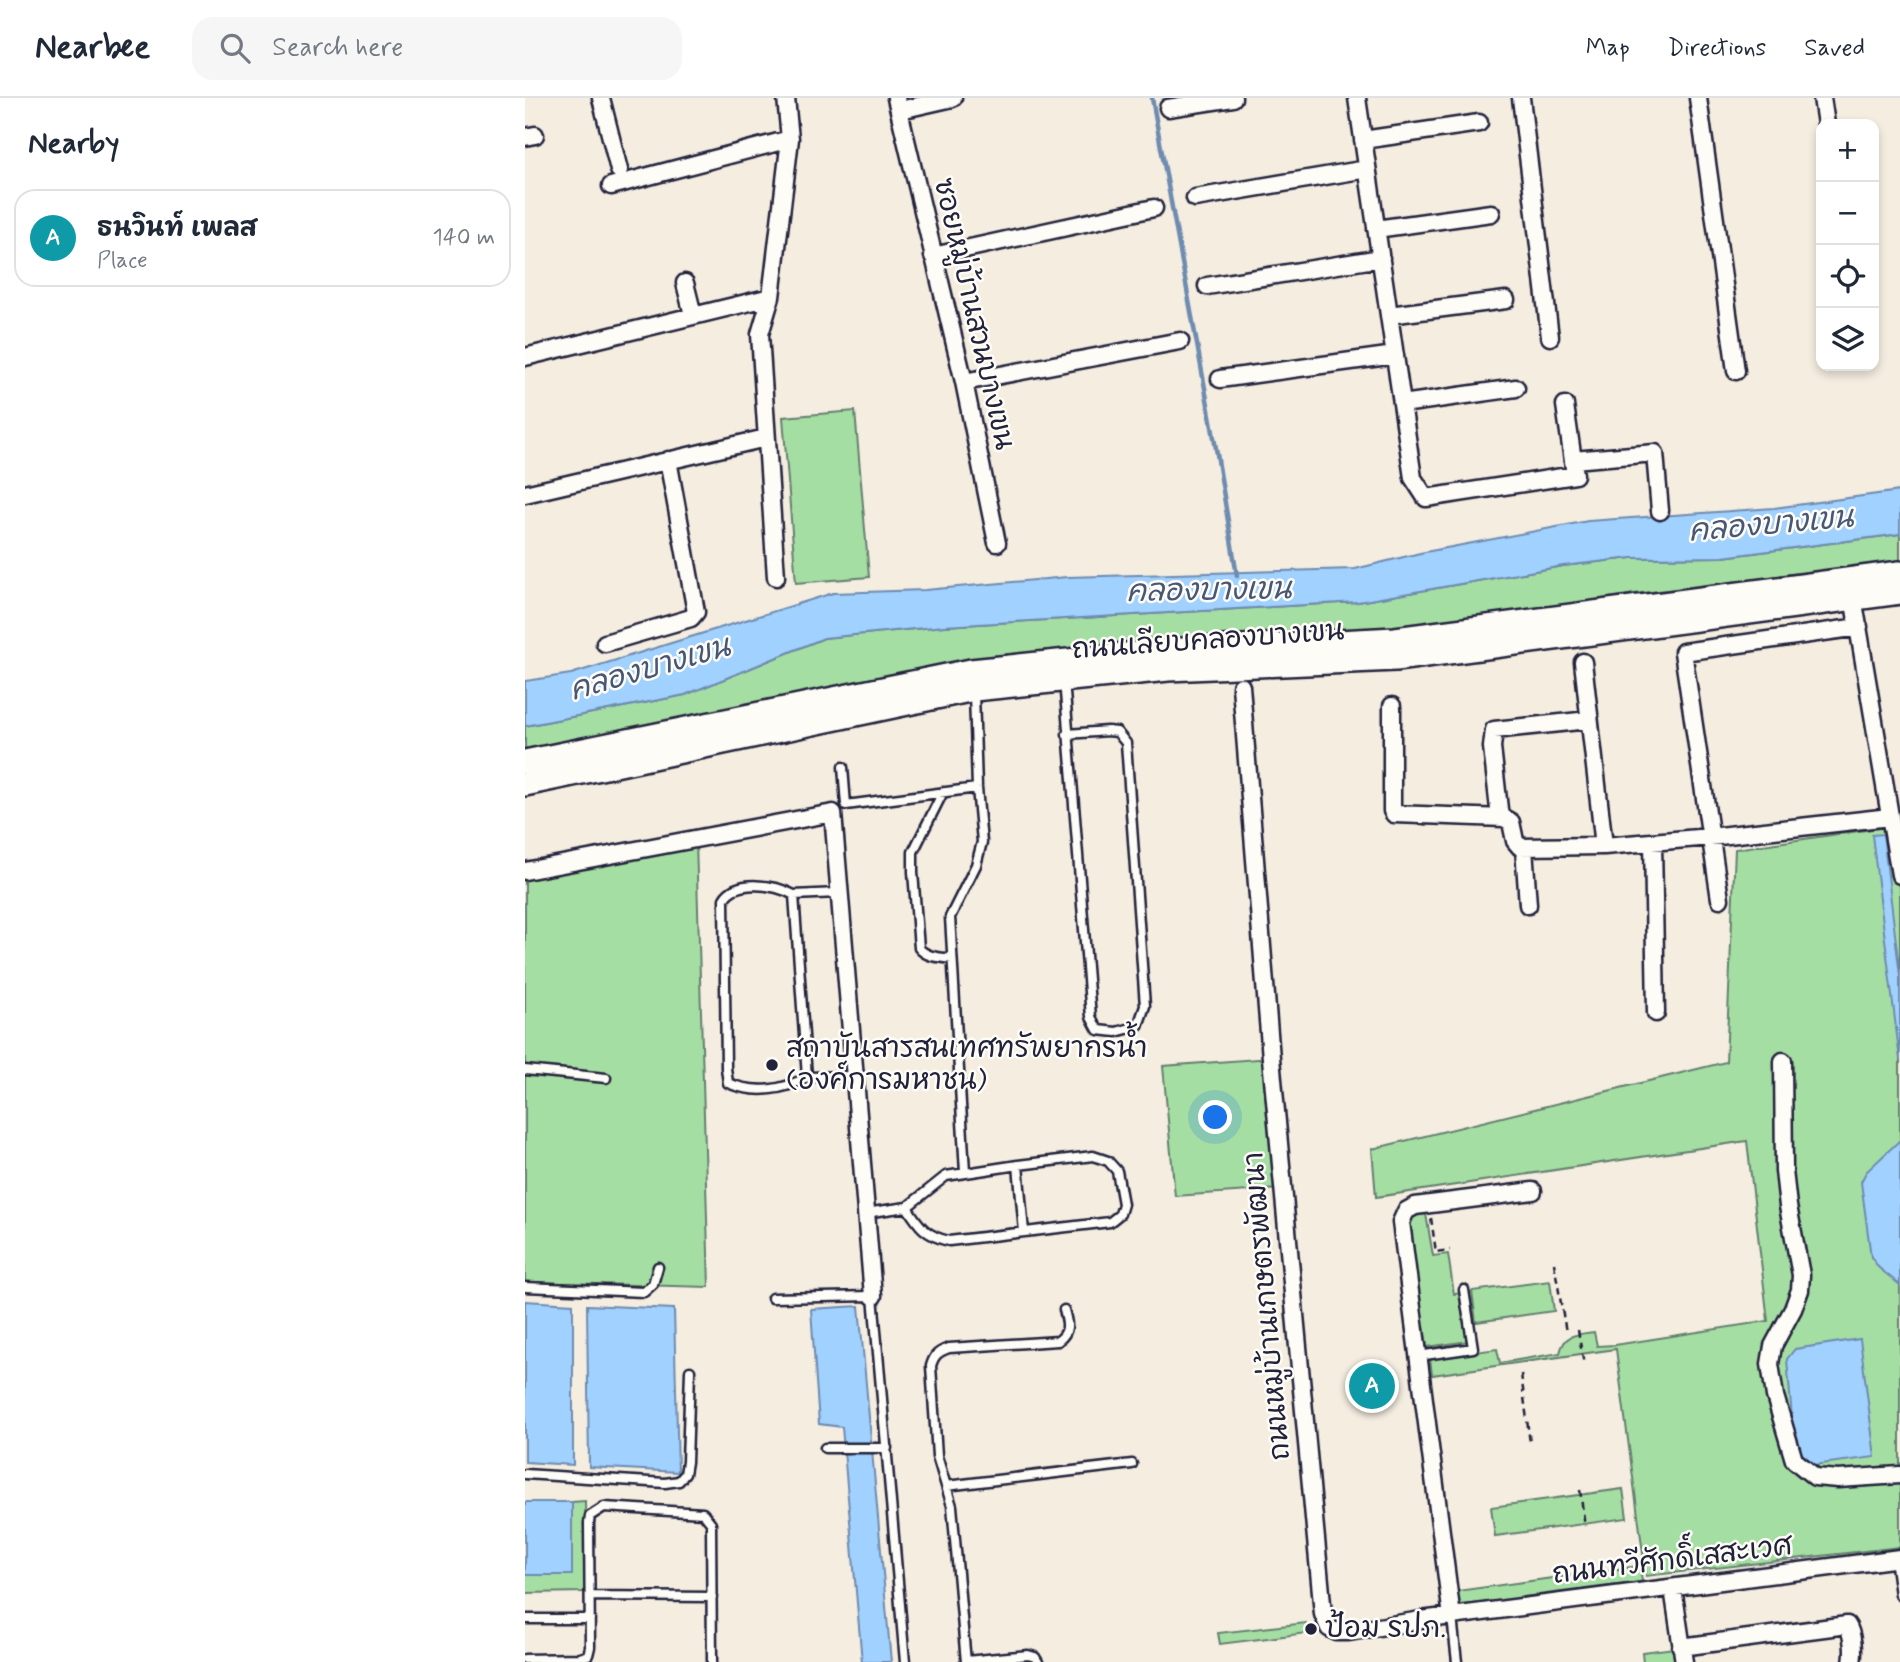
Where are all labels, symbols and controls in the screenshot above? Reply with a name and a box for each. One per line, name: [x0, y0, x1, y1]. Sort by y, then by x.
search box: [192, 17, 682, 80]
text: Nearbee: [35, 26, 150, 70]
icon: search: [216, 29, 254, 67]
text: Search here: [272, 31, 403, 65]
text: Map: [1586, 33, 1630, 64]
text: Directions: [1668, 33, 1766, 64]
text: Saved: [1804, 33, 1865, 64]
map controls: [1816, 119, 1879, 371]
button: +: [1816, 119, 1879, 182]
text: Nearby: [28, 124, 119, 163]
street label: ซอยหมู่บ้านสวนบางเขน: [924, 174, 1024, 454]
button: −: [1816, 182, 1879, 245]
text: ธนวินท์ เพลส: [97, 212, 257, 246]
text: A: [45, 223, 61, 253]
text: 140 m: [432, 223, 495, 253]
button: locate: [1816, 245, 1879, 308]
text: Place: [97, 246, 148, 276]
button: layers: [1816, 308, 1879, 371]
water label: คลองบางเขน: [1687, 498, 1857, 552]
water label: คลองบางเขน: [1126, 570, 1294, 612]
street label: ถนนเลียบคลองบางเขน: [1071, 612, 1346, 669]
water label: คลองบางเขน: [565, 627, 737, 710]
place label: สถาบันสารสนเทศทรัพยากรน้ำ (องค์การมหาชน): [786, 1021, 1147, 1100]
marker: สถาบันสารสนเทศทรัพยากรน้ำ (องค์การมหาชน): [764, 1057, 780, 1073]
your location: [1198, 1100, 1232, 1134]
street label: ถนนหมู่บ้านเกษตรพัฒนา: [1234, 1150, 1300, 1462]
pin: A: [1349, 1360, 1395, 1412]
street label: ถนนทวีศักดิ์เสสะเวศ: [1549, 1519, 1796, 1594]
place label: ป้อม รปภ.: [1325, 1609, 1446, 1648]
marker: ป้อม รปภ.: [1303, 1621, 1319, 1637]

